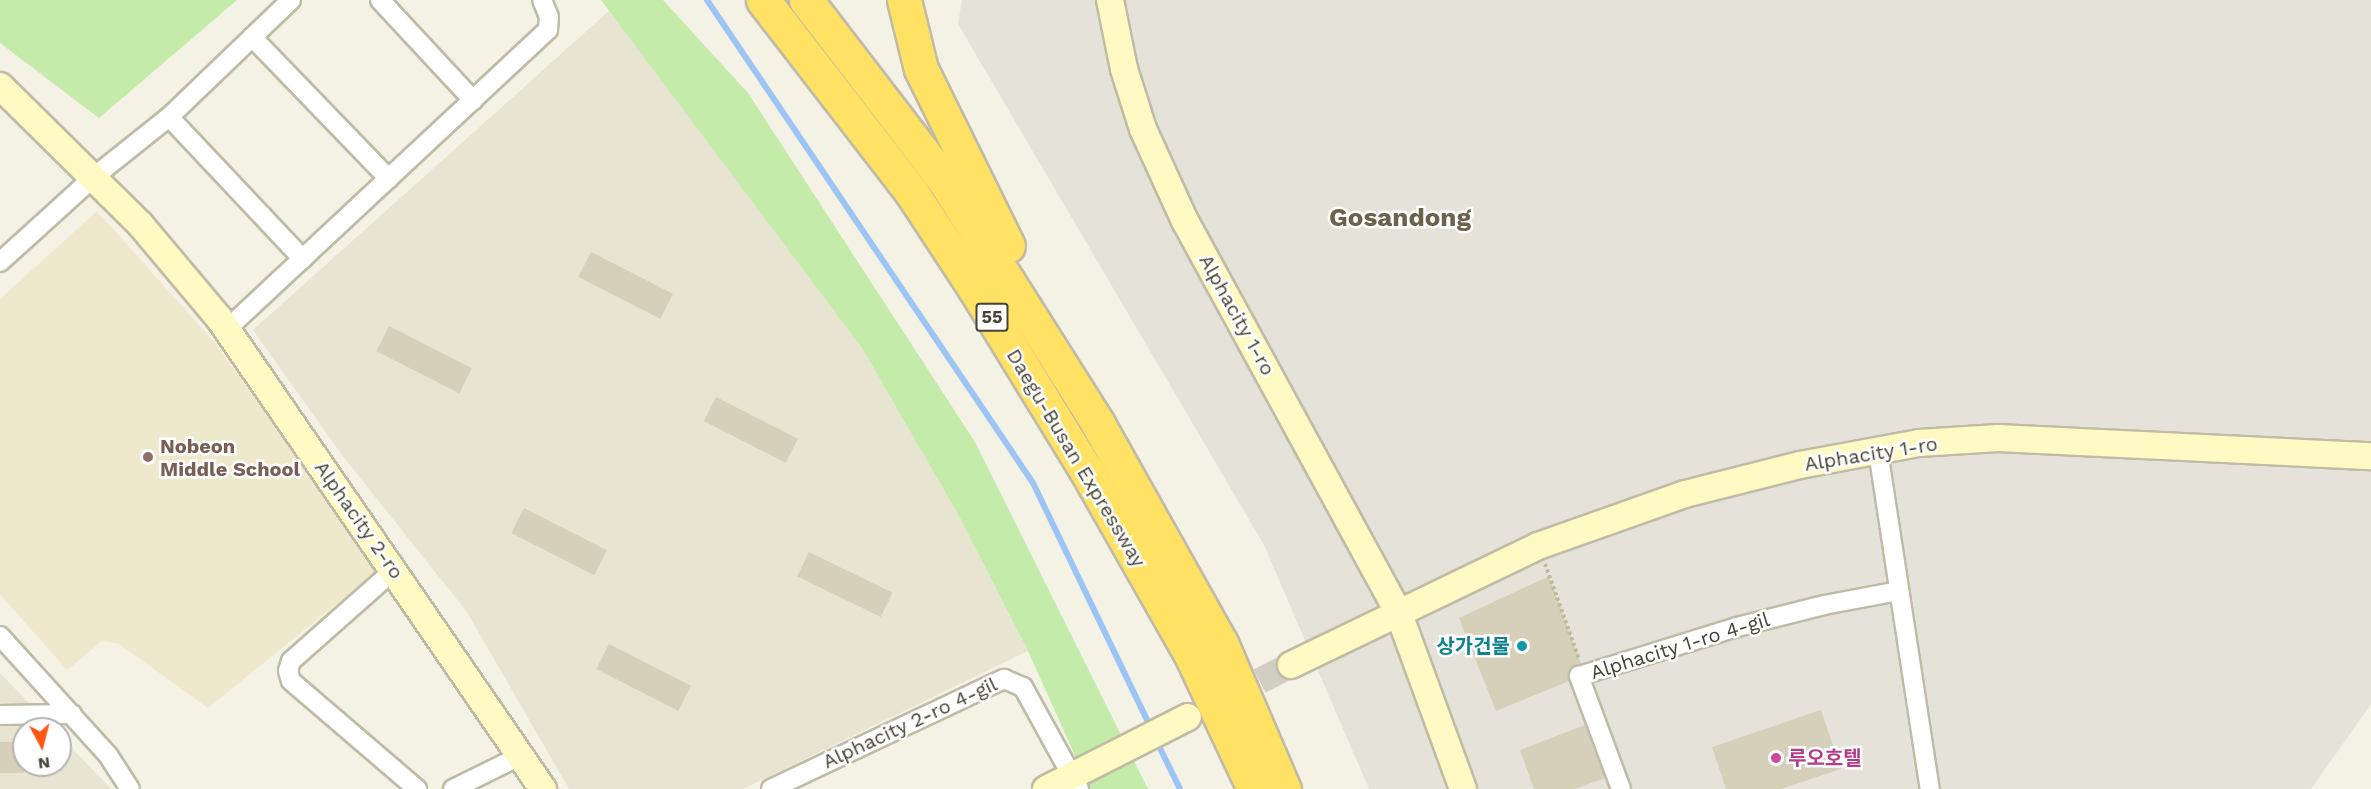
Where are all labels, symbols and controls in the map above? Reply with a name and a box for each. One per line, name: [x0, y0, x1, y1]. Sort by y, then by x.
district label: Gosandong: [1329, 202, 1471, 234]
street label: Alphacity 1-ro: [1194, 250, 1280, 380]
road number: 55: [976, 302, 1008, 332]
street label: Daegu-Busan Expressway: [1001, 345, 1151, 571]
street label: Alphacity 1-ro: [1802, 432, 1940, 476]
place label: Nobeon Middle School: [160, 434, 300, 481]
marker: Nobeon Middle School: [141, 450, 155, 464]
street label: Alphacity 2-ro: [309, 456, 409, 584]
street label: Alphacity 1-ro 4-gil: [1587, 607, 1773, 685]
place label: 상가건물: [1436, 634, 1510, 658]
marker: 상가건물: [1515, 639, 1529, 653]
street label: Alphacity 2-ro 4-gil: [819, 672, 1001, 774]
north arrow: [12, 717, 72, 777]
place label: 루오호텔: [1788, 746, 1862, 770]
marker: 루오호텔: [1769, 751, 1783, 765]
text: N: [37, 753, 51, 774]

